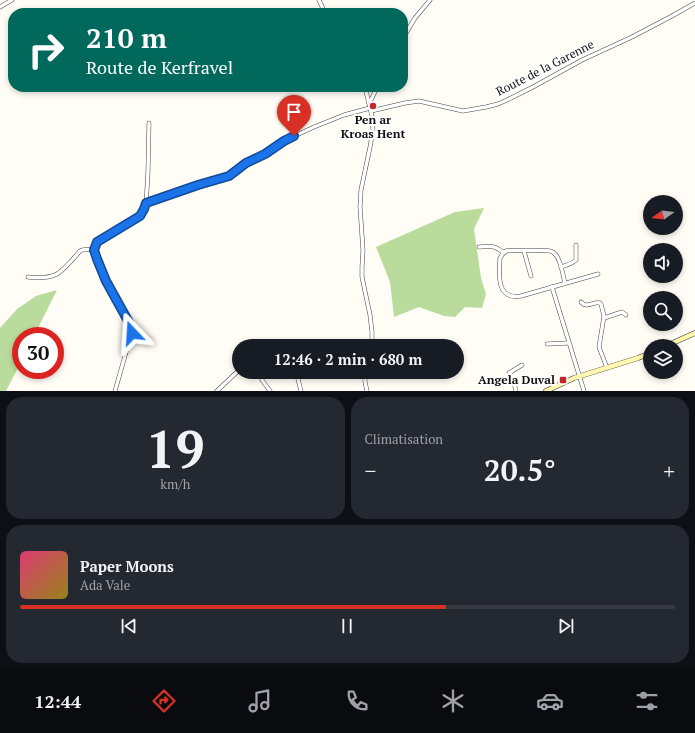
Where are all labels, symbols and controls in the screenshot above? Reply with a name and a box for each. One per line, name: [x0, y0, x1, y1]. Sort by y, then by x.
text: 210 m: [86, 19, 167, 56]
icon: right: [20, 24, 72, 76]
street label: Route de la Garenne: [493, 36, 596, 99]
text: Route de Kerfravel: [86, 55, 233, 79]
pin: [277, 95, 311, 136]
icon: arrive: [283, 101, 305, 123]
marker: Pen ar Kroas Hent: [368, 101, 378, 111]
place label: Pen ar Kroas Hent: [341, 112, 405, 141]
north arrow: [643, 195, 683, 235]
map controls: [643, 195, 683, 379]
button: sound: [643, 243, 683, 283]
button: search: [643, 291, 683, 331]
position arrow: [111, 312, 153, 354]
speed limit sign: 30: [12, 327, 64, 379]
button: layers: [643, 339, 683, 379]
text: 12:46 · 2 min · 680 m: [274, 349, 422, 369]
place label: Angela Duval: [478, 372, 555, 387]
marker: Angela Duval: [558, 375, 568, 385]
text: 19: [146, 414, 205, 483]
text: Climatisation: [365, 430, 443, 448]
text: 20.5°: [484, 450, 556, 490]
text: −: [365, 456, 376, 485]
text: +: [663, 456, 675, 485]
text: km/h: [160, 475, 190, 493]
text: Paper Moons: [80, 556, 174, 576]
text: Ada Vale: [80, 576, 130, 594]
icon: previous: [118, 615, 140, 637]
icon: pause: [336, 615, 358, 637]
icon: next: [555, 615, 577, 637]
icon: directions: [150, 687, 178, 715]
icon: music: [246, 687, 274, 715]
icon: phone: [343, 687, 371, 715]
icon: climate: [439, 687, 467, 715]
icon: car: [536, 687, 564, 715]
icon: filters: [633, 687, 661, 715]
text: 12:44: [34, 689, 81, 713]

